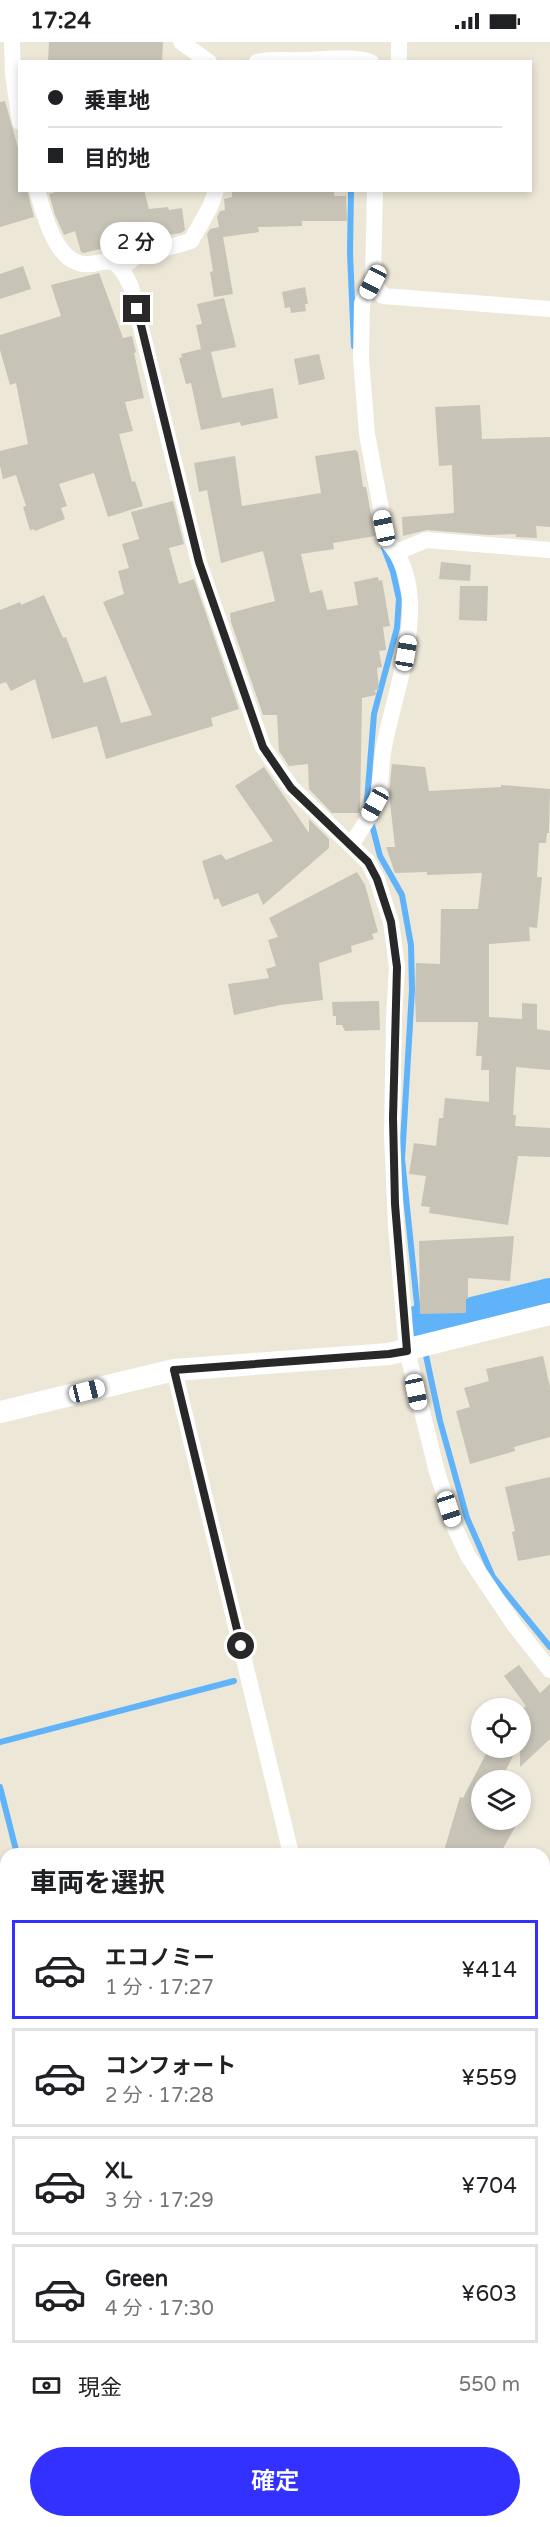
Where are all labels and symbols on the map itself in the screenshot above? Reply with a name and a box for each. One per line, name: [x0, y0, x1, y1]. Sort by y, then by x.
callout: 2 分: [101, 222, 173, 264]
car: [357, 262, 389, 302]
route end: [123, 295, 150, 322]
car: [371, 509, 397, 547]
car: [394, 634, 418, 672]
car: [358, 784, 392, 824]
car: [403, 1373, 429, 1411]
car: [67, 1378, 107, 1404]
car: [435, 1489, 463, 1529]
route start: [227, 1632, 254, 1659]

